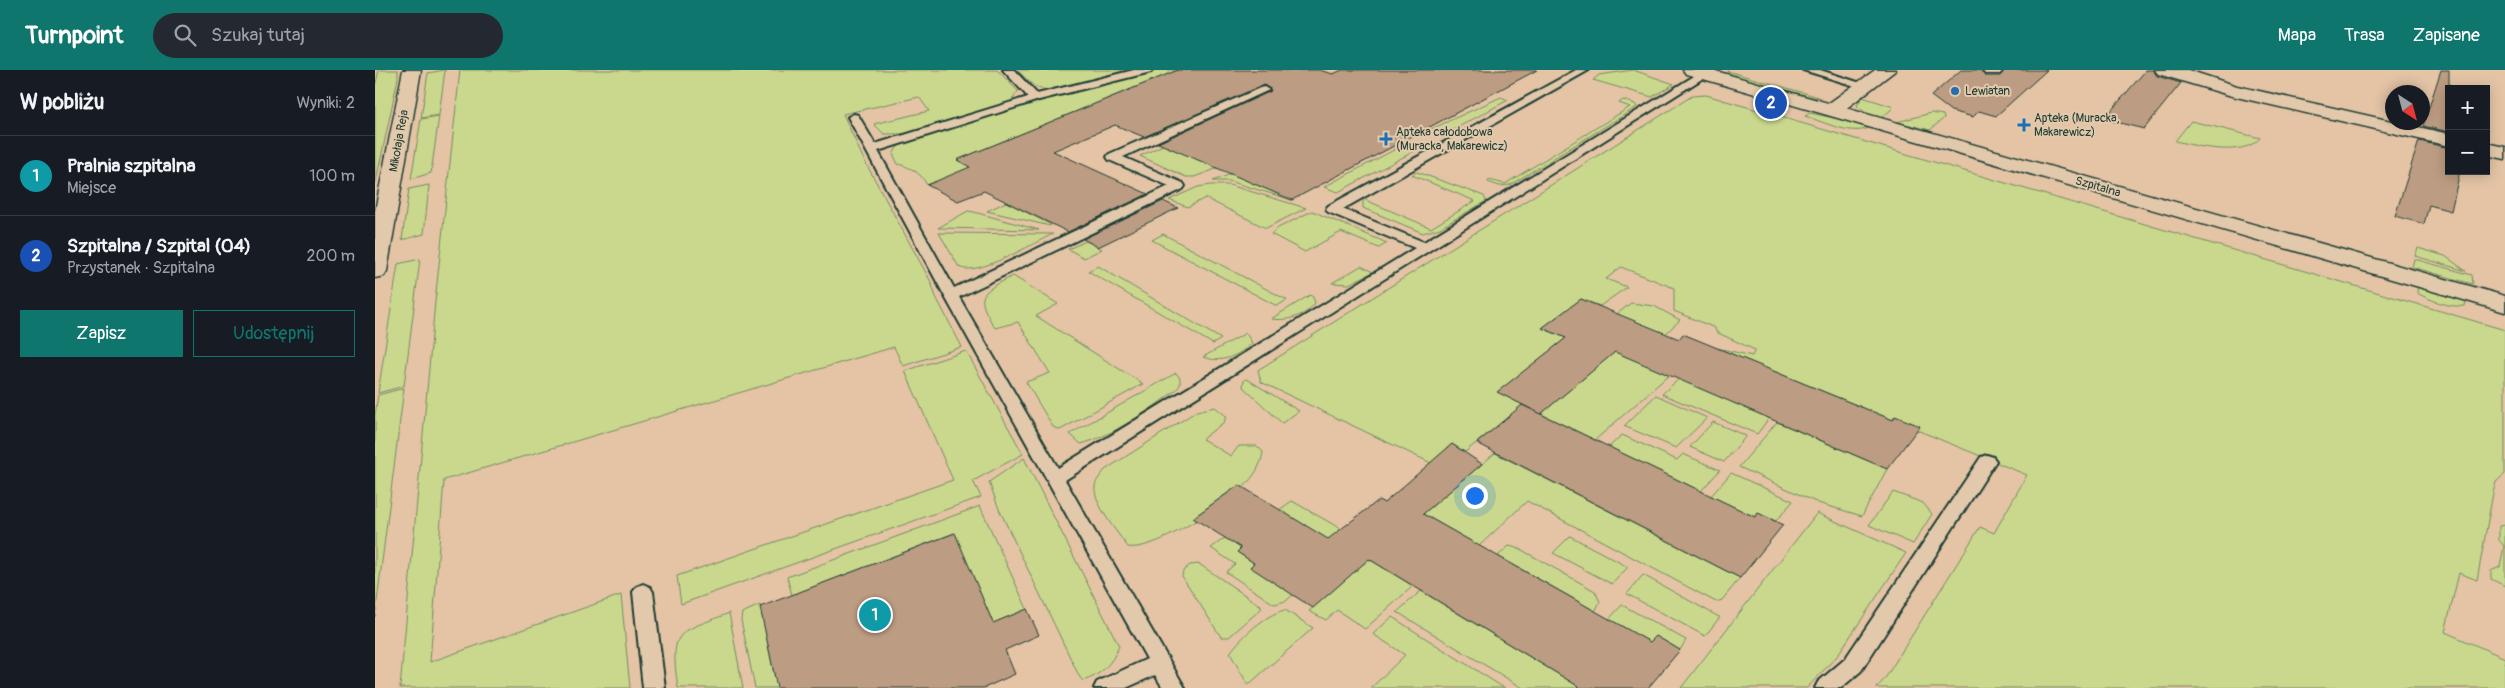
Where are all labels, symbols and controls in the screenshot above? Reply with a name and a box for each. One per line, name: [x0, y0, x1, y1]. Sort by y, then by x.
search box: [153, 13, 503, 58]
text: Turnpoint: [25, 21, 123, 50]
icon: search: [171, 21, 199, 49]
text: Szukaj tutaj: [211, 23, 305, 47]
text: Mapa: [2278, 24, 2316, 47]
text: Trasa: [2344, 24, 2385, 47]
text: Zapisane: [2413, 24, 2480, 47]
pin: 2: [1755, 84, 1787, 122]
place label: Lewiatan: [1965, 84, 2010, 99]
marker: Lewiatan: [1949, 85, 1961, 97]
north arrow: [2385, 85, 2430, 130]
map controls: [2445, 85, 2490, 175]
button: +: [2445, 85, 2490, 130]
text: W pobliżu: [20, 89, 104, 116]
text: Wyniki: 2: [296, 93, 355, 113]
street label: Mikołaja Reja: [386, 108, 412, 173]
place label: Apteka (Muracka, Makarewicz): [2034, 111, 2119, 140]
marker: Apteka (Muracka, Makarewicz): [2018, 119, 2030, 131]
place label: Apteka całodobowa (Muracka, Makarewicz): [1396, 125, 1508, 154]
button: −: [2445, 130, 2490, 175]
marker: Apteka całodobowa (Muracka, Makarewicz): [1380, 133, 1392, 145]
text: Pralnia szpitalna: [67, 154, 196, 178]
text: 1: [33, 166, 39, 186]
text: 100 m: [309, 166, 355, 186]
street label: Szpitalna: [2073, 173, 2123, 201]
text: Miejsce: [67, 178, 116, 198]
text: Szpitalna / Szpital (04): [67, 234, 251, 258]
text: 2: [32, 246, 40, 266]
text: 200 m: [307, 246, 355, 266]
text: Przystanek · Szpitalna: [67, 258, 215, 278]
button: Zapisz: [20, 310, 183, 357]
button: Udostępnij: [193, 310, 355, 357]
your location: [1462, 483, 1488, 509]
pin: 1: [859, 596, 891, 634]

